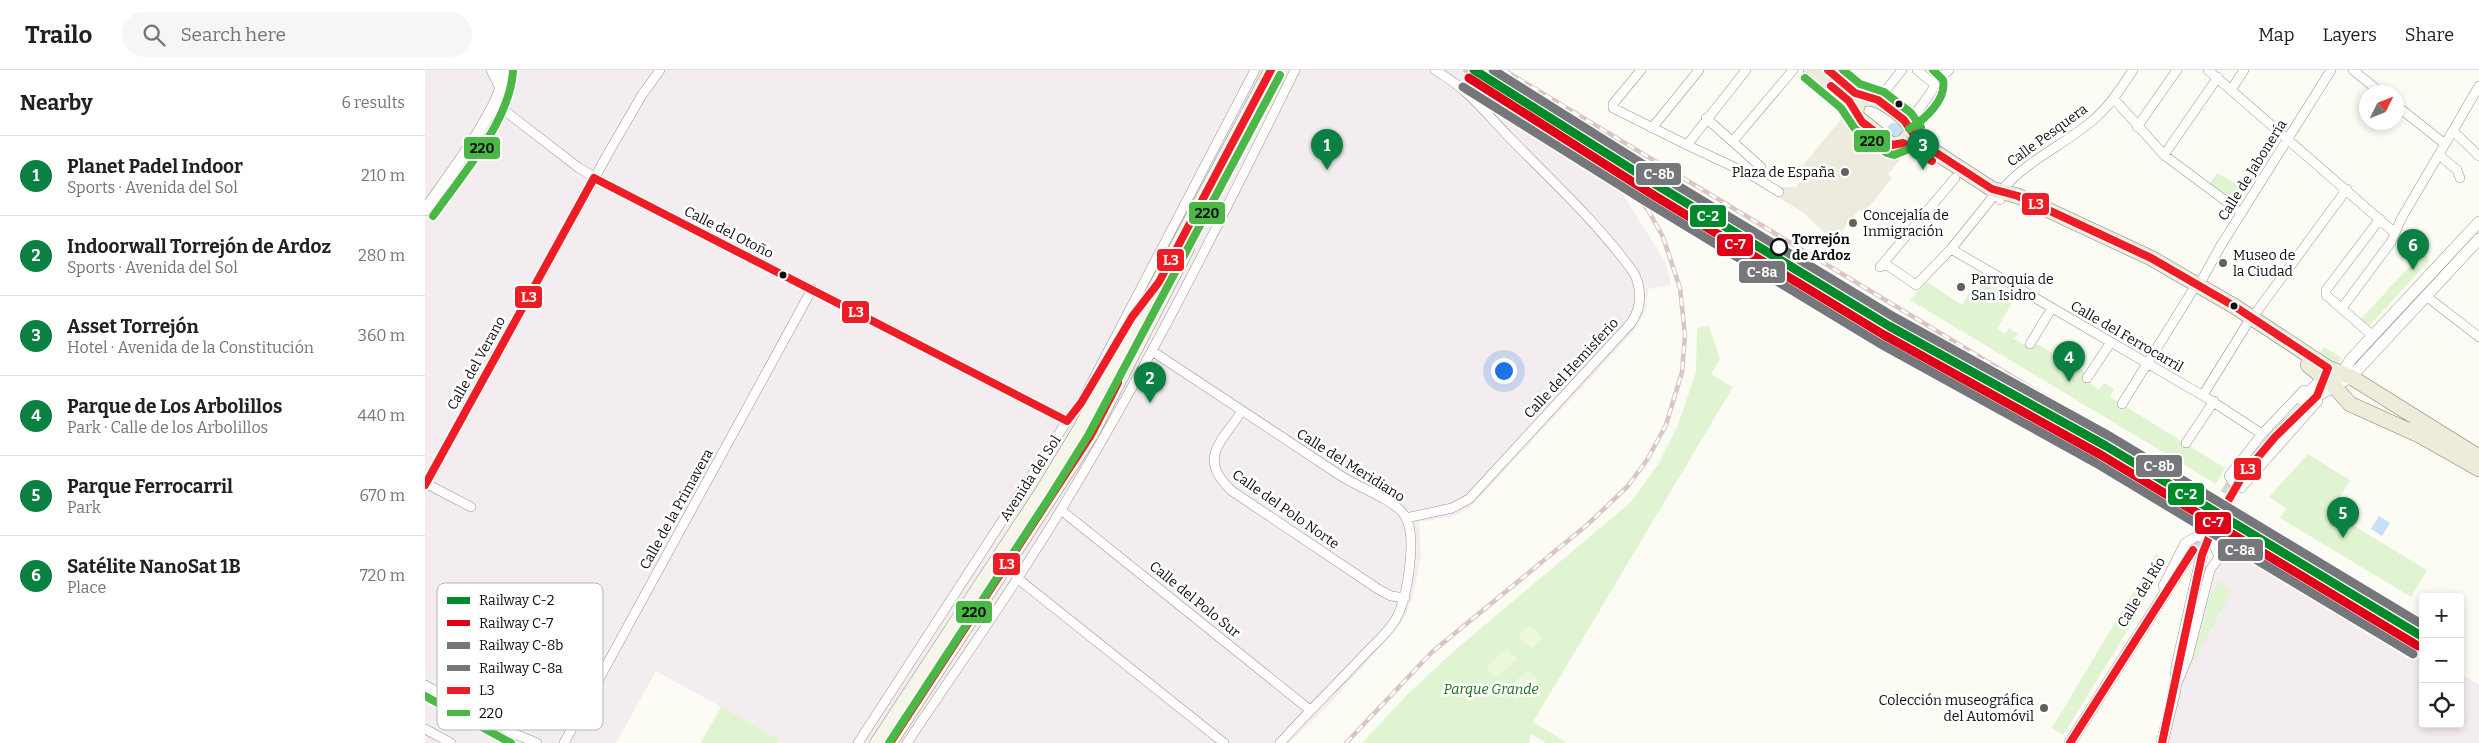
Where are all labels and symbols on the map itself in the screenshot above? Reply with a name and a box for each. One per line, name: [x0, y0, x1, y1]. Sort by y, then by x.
north arrow: [2359, 85, 2404, 130]
unlabelled marker: [1894, 99, 1904, 109]
street label: Calle Pesquera: [2004, 100, 2091, 170]
street label: Calle de Jabonería: [2214, 116, 2291, 224]
pin: 1: [1311, 129, 1343, 170]
line badge: 220: [1853, 129, 1891, 153]
pin: 3: [1907, 129, 1939, 170]
text: 220: [1860, 133, 1884, 150]
line badge: 220: [463, 136, 501, 160]
text: 220: [470, 140, 494, 157]
line badge: C-8b: [1635, 162, 1682, 186]
place label: Plaza de España: [1732, 164, 1835, 181]
text: C-8b: [1643, 166, 1675, 183]
marker: Plaza de España: [1839, 166, 1851, 178]
line badge: L3: [2021, 192, 2050, 216]
text: L3: [2028, 196, 2044, 213]
line badge: 220: [1188, 201, 1226, 225]
street label: Calle del Otoño: [681, 203, 776, 262]
line badge: C-2: [1689, 204, 1727, 228]
text: 220: [1195, 205, 1219, 222]
place label: Concejalía de Inmigración: [1863, 207, 1949, 240]
text: C-2: [1697, 208, 1719, 225]
marker: Concejalía de Inmigración: [1847, 217, 1859, 229]
pin: 6: [2397, 229, 2429, 270]
place label: Torrejón de Ardoz: [1792, 231, 1850, 264]
line badge: C-7: [1716, 233, 1754, 257]
text: C-7: [1724, 236, 1746, 253]
marker: Torrejón de Ardoz: [1770, 238, 1788, 256]
place label: Museo de la Ciudad: [2233, 247, 2295, 280]
line badge: L3: [1156, 248, 1185, 272]
text: L3: [1163, 252, 1179, 269]
marker: Museo de la Ciudad: [2217, 257, 2229, 269]
line badge: C-8a: [1738, 260, 1786, 284]
text: C-8a: [1747, 264, 1777, 281]
unlabelled marker: [778, 270, 788, 280]
place label: Parroquia de San Isidro: [1971, 271, 2054, 304]
marker: Parroquia de San Isidro: [1955, 281, 1967, 293]
line badge: L3: [514, 285, 543, 309]
text: L3: [521, 289, 537, 306]
street label: Calle del Ferrocarril: [2067, 297, 2186, 376]
line badge: L3: [841, 300, 870, 324]
unlabelled marker: [2229, 301, 2239, 311]
text: L3: [848, 304, 864, 321]
street label: Calle del Verano: [444, 313, 509, 413]
street label: Calle del Hemisferio: [1520, 315, 1622, 422]
pin: 4: [2053, 341, 2085, 382]
your location: [1491, 358, 1517, 384]
pin: 2: [1134, 362, 1166, 403]
street label: Calle del Meridiano: [1293, 425, 1408, 506]
street label: Avenida del Sol: [996, 432, 1064, 524]
street label: Calle de la Primavera: [636, 446, 717, 572]
line badge: C-8b: [2135, 454, 2183, 478]
line badge: L3: [2233, 457, 2262, 481]
text: C-8b: [2143, 458, 2175, 475]
text: L3: [2240, 461, 2256, 478]
street label: Calle del Polo Norte: [1229, 466, 1342, 553]
line badge: C-2: [2167, 482, 2205, 506]
text: C-2: [2175, 486, 2197, 503]
pin: 5: [2327, 497, 2359, 538]
line badge: C-7: [2194, 511, 2232, 535]
text: C-7: [2202, 514, 2224, 531]
line badge: C-8a: [2217, 538, 2264, 562]
text: C-8a: [2225, 542, 2255, 559]
line badge: L3: [992, 552, 1021, 576]
street label: Calle del Río: [2114, 554, 2169, 630]
text: L3: [999, 556, 1015, 573]
street label: Calle del Polo Sur: [1146, 558, 1243, 641]
legend: [437, 583, 603, 730]
text: Railway C-2: [479, 592, 554, 609]
line badge: 220: [955, 600, 993, 624]
text: 220: [962, 604, 986, 621]
text: Railway C-7: [479, 615, 553, 632]
text: Railway C-8b: [479, 637, 563, 654]
text: Railway C-8a: [479, 660, 563, 677]
park label: Parque Grande: [1443, 681, 1539, 698]
text: L3: [479, 682, 495, 699]
place label: Colección museográfica del Automóvil: [1879, 692, 2034, 725]
marker: Colección museográfica del Automóvil: [2038, 702, 2050, 714]
text: 220: [479, 705, 503, 722]

